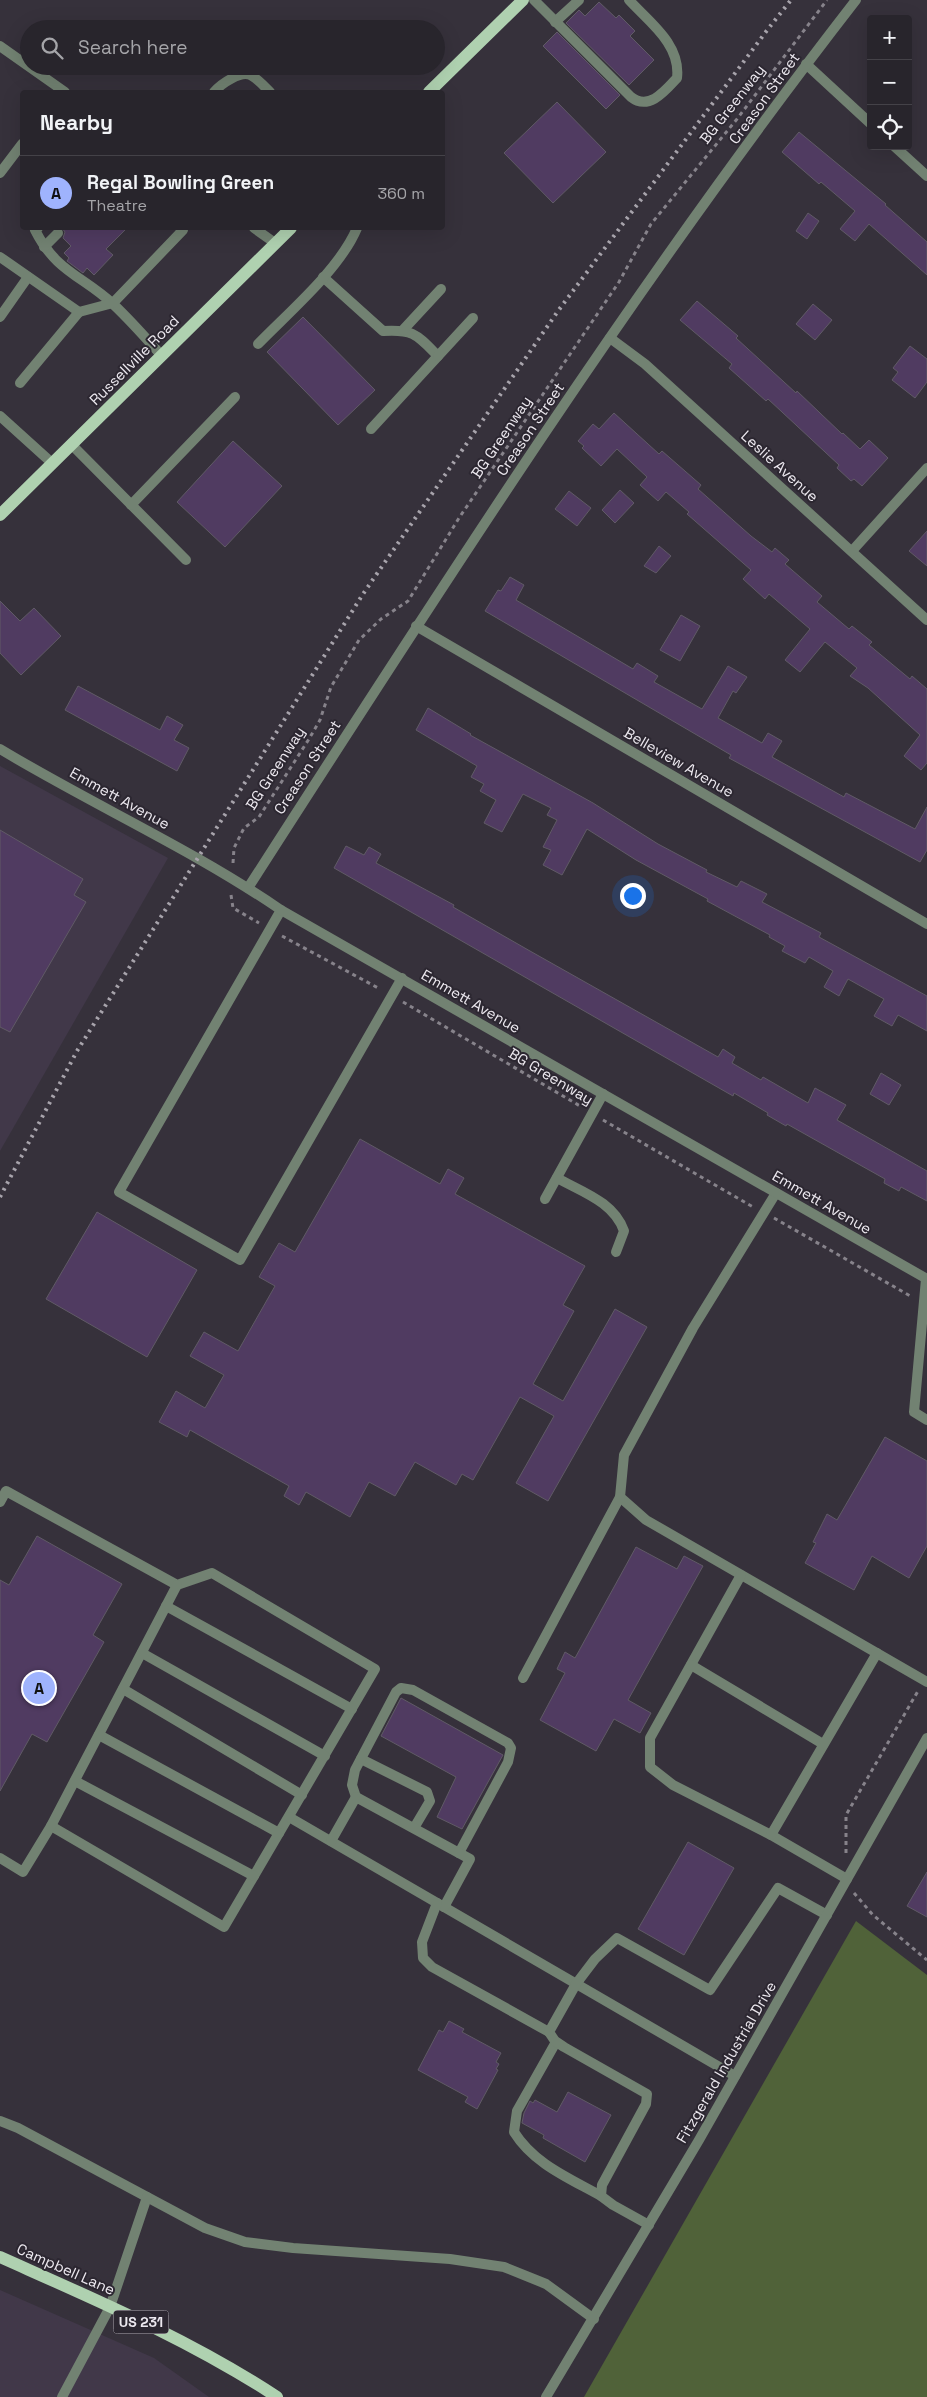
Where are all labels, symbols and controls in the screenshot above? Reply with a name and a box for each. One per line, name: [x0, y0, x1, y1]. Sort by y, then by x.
map controls: [867, 15, 912, 150]
button: +: [867, 15, 912, 60]
search box: [20, 20, 445, 75]
icon: search: [38, 34, 66, 62]
text: Search here: [78, 35, 188, 60]
street label: Creason Street: [724, 48, 804, 147]
button: −: [867, 60, 912, 105]
street label: BG Greenway: [695, 61, 769, 147]
button: locate: [867, 105, 912, 150]
text: Nearby: [40, 109, 113, 136]
text: Regal Bowling Green: [87, 170, 274, 195]
text: A: [51, 183, 61, 204]
text: 360 m: [377, 183, 425, 204]
text: Theatre: [87, 195, 147, 216]
street label: Russellville Road: [85, 311, 183, 409]
street label: Creason Street: [492, 379, 568, 479]
street label: BG Greenway: [466, 392, 536, 482]
street label: Leslie Avenue: [737, 426, 823, 506]
street label: Creason Street: [269, 716, 345, 818]
street label: BG Greenway: [241, 723, 309, 813]
street label: Belleview Avenue: [621, 723, 737, 801]
street label: Emmett Avenue: [67, 763, 173, 833]
your location: [620, 883, 646, 909]
street label: Emmett Avenue: [418, 965, 524, 1037]
street label: BG Greenway: [505, 1043, 597, 1109]
street label: Emmett Avenue: [769, 1166, 875, 1238]
pin: A: [23, 1669, 55, 1707]
street label: Fitzgerald Industrial Drive: [672, 1978, 780, 2146]
street label: Campbell Lane: [14, 2239, 118, 2299]
road number: US 231: [114, 2310, 168, 2334]

